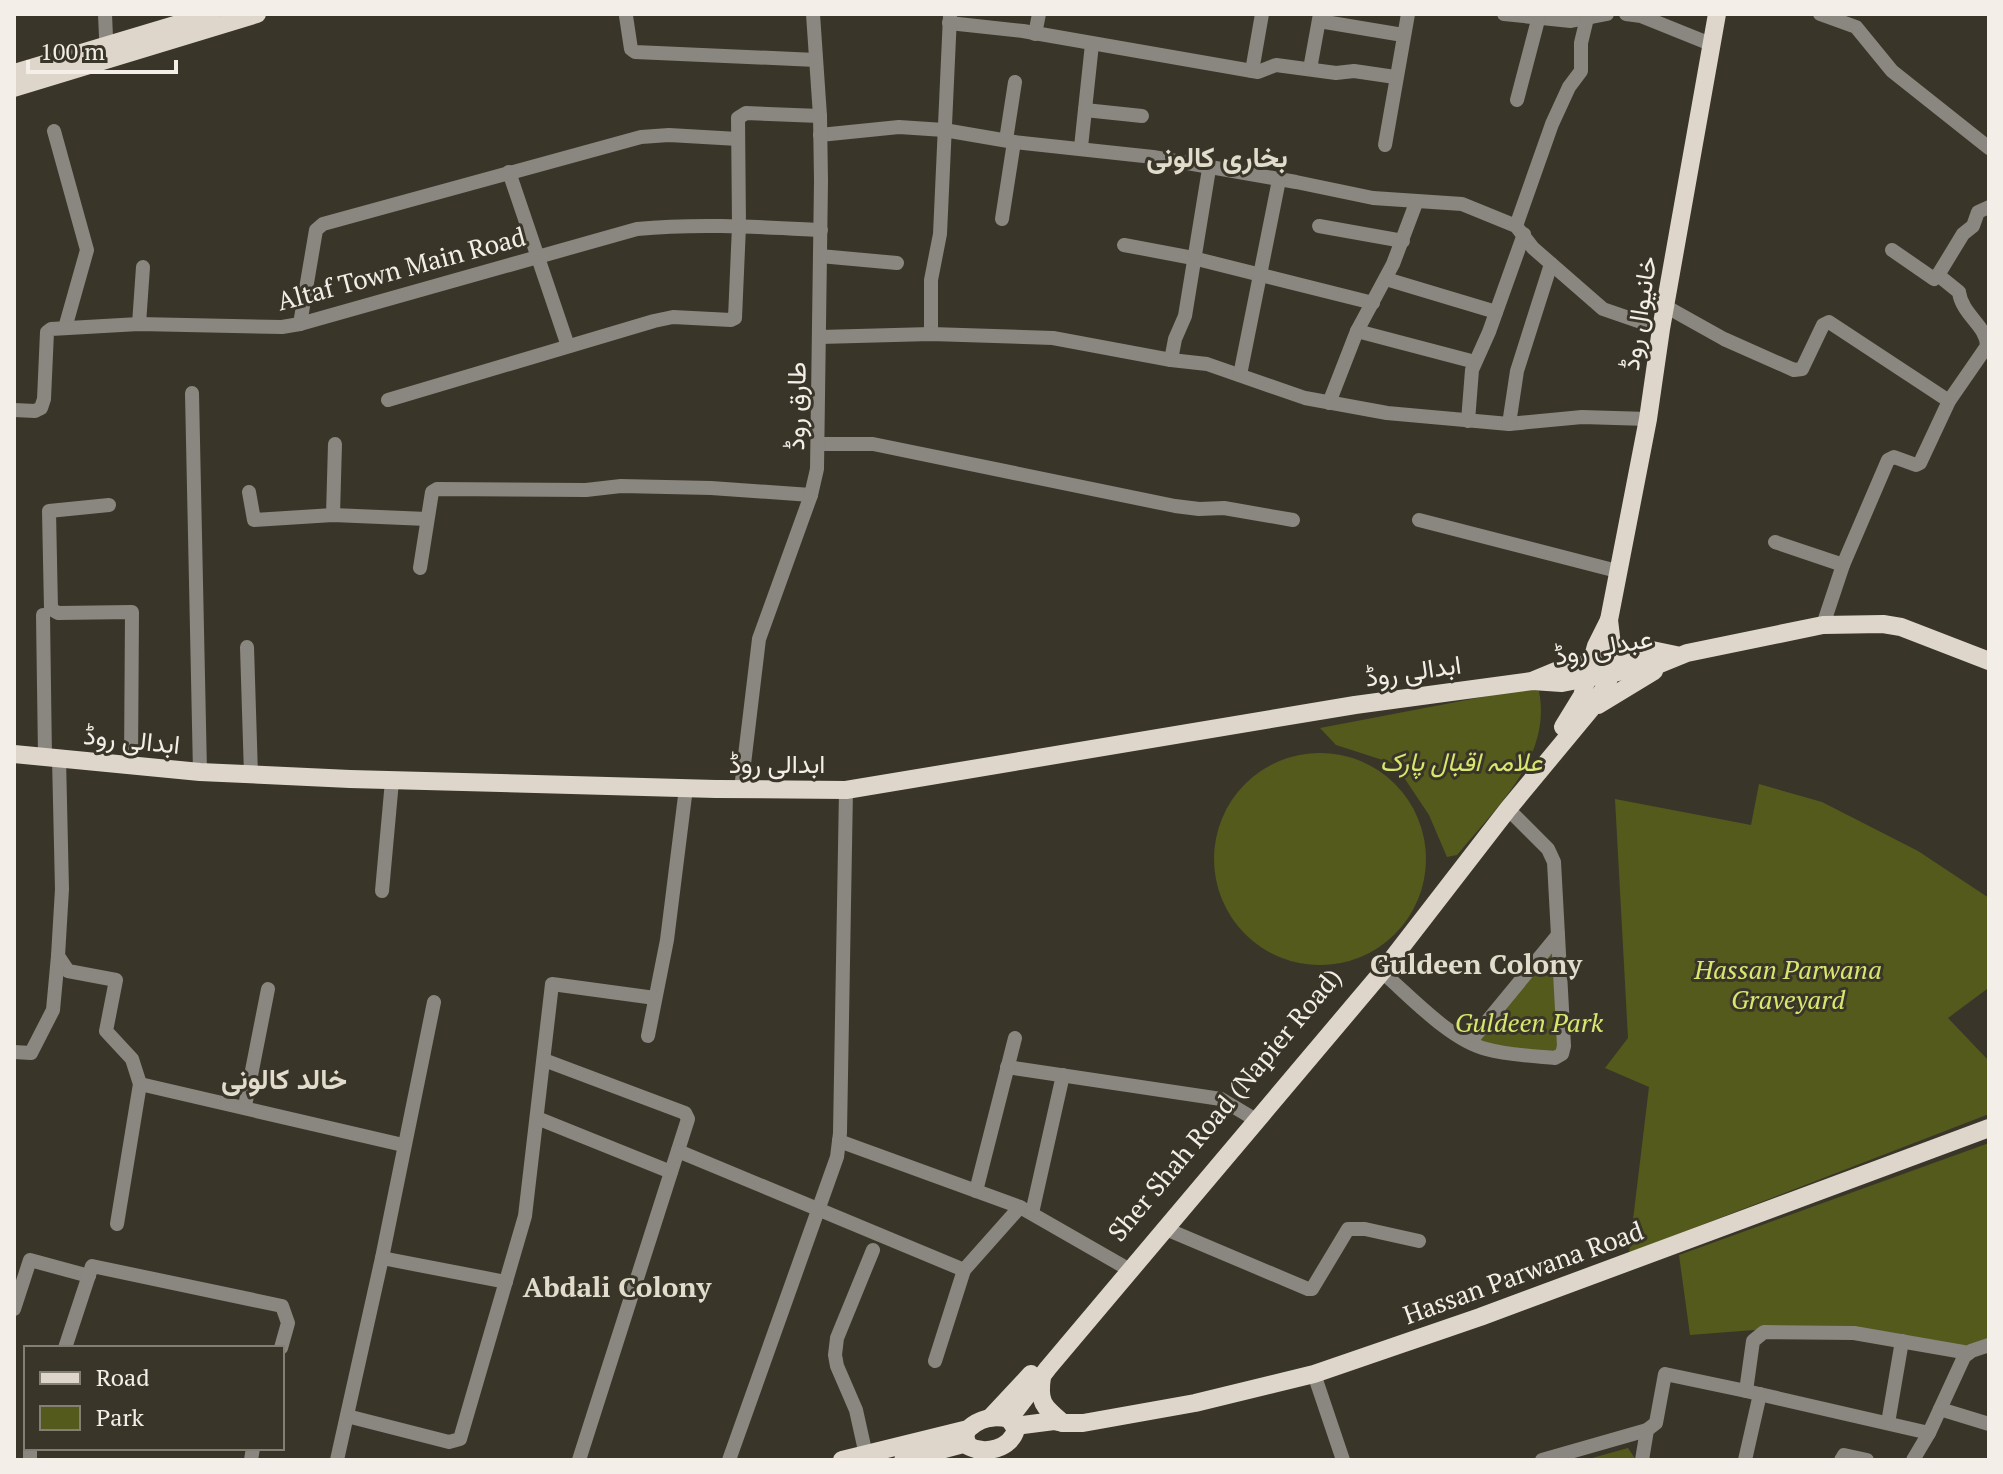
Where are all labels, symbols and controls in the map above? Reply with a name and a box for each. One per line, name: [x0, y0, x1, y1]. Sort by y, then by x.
scale bar: [28, 24, 176, 74]
text: 100 m: [40, 35, 105, 67]
district label: بخاری کالونی: [1146, 138, 1288, 175]
street label: Altaf Town Main Road: [273, 218, 529, 318]
street label: خانیوال روڈ: [1612, 253, 1664, 373]
street label: طارق روڈ: [777, 361, 813, 451]
street label: عبدلی روڈ: [1551, 620, 1655, 672]
street label: ابدالی روڈ: [1363, 646, 1463, 694]
street label: ابدالی روڈ: [82, 717, 182, 761]
park label: علامہ اقبال پارک: [1380, 744, 1544, 780]
street label: ابدالی روڈ: [729, 746, 825, 780]
district label: Guldeen Colony: [1370, 945, 1583, 982]
park label: Hassan Parwana Graveyard: [1693, 952, 1882, 1016]
street label: Sher Shah Road (Napier Road): [1100, 960, 1348, 1248]
park label: Guldeen Park: [1455, 1005, 1604, 1039]
district label: خالد کالونی: [221, 1060, 347, 1097]
street label: Hassan Parwana Road: [1398, 1213, 1648, 1331]
district label: Abdali Colony: [523, 1268, 712, 1305]
legend: [24, 1346, 284, 1450]
text: Road: [96, 1361, 150, 1393]
text: Park: [96, 1401, 145, 1433]

